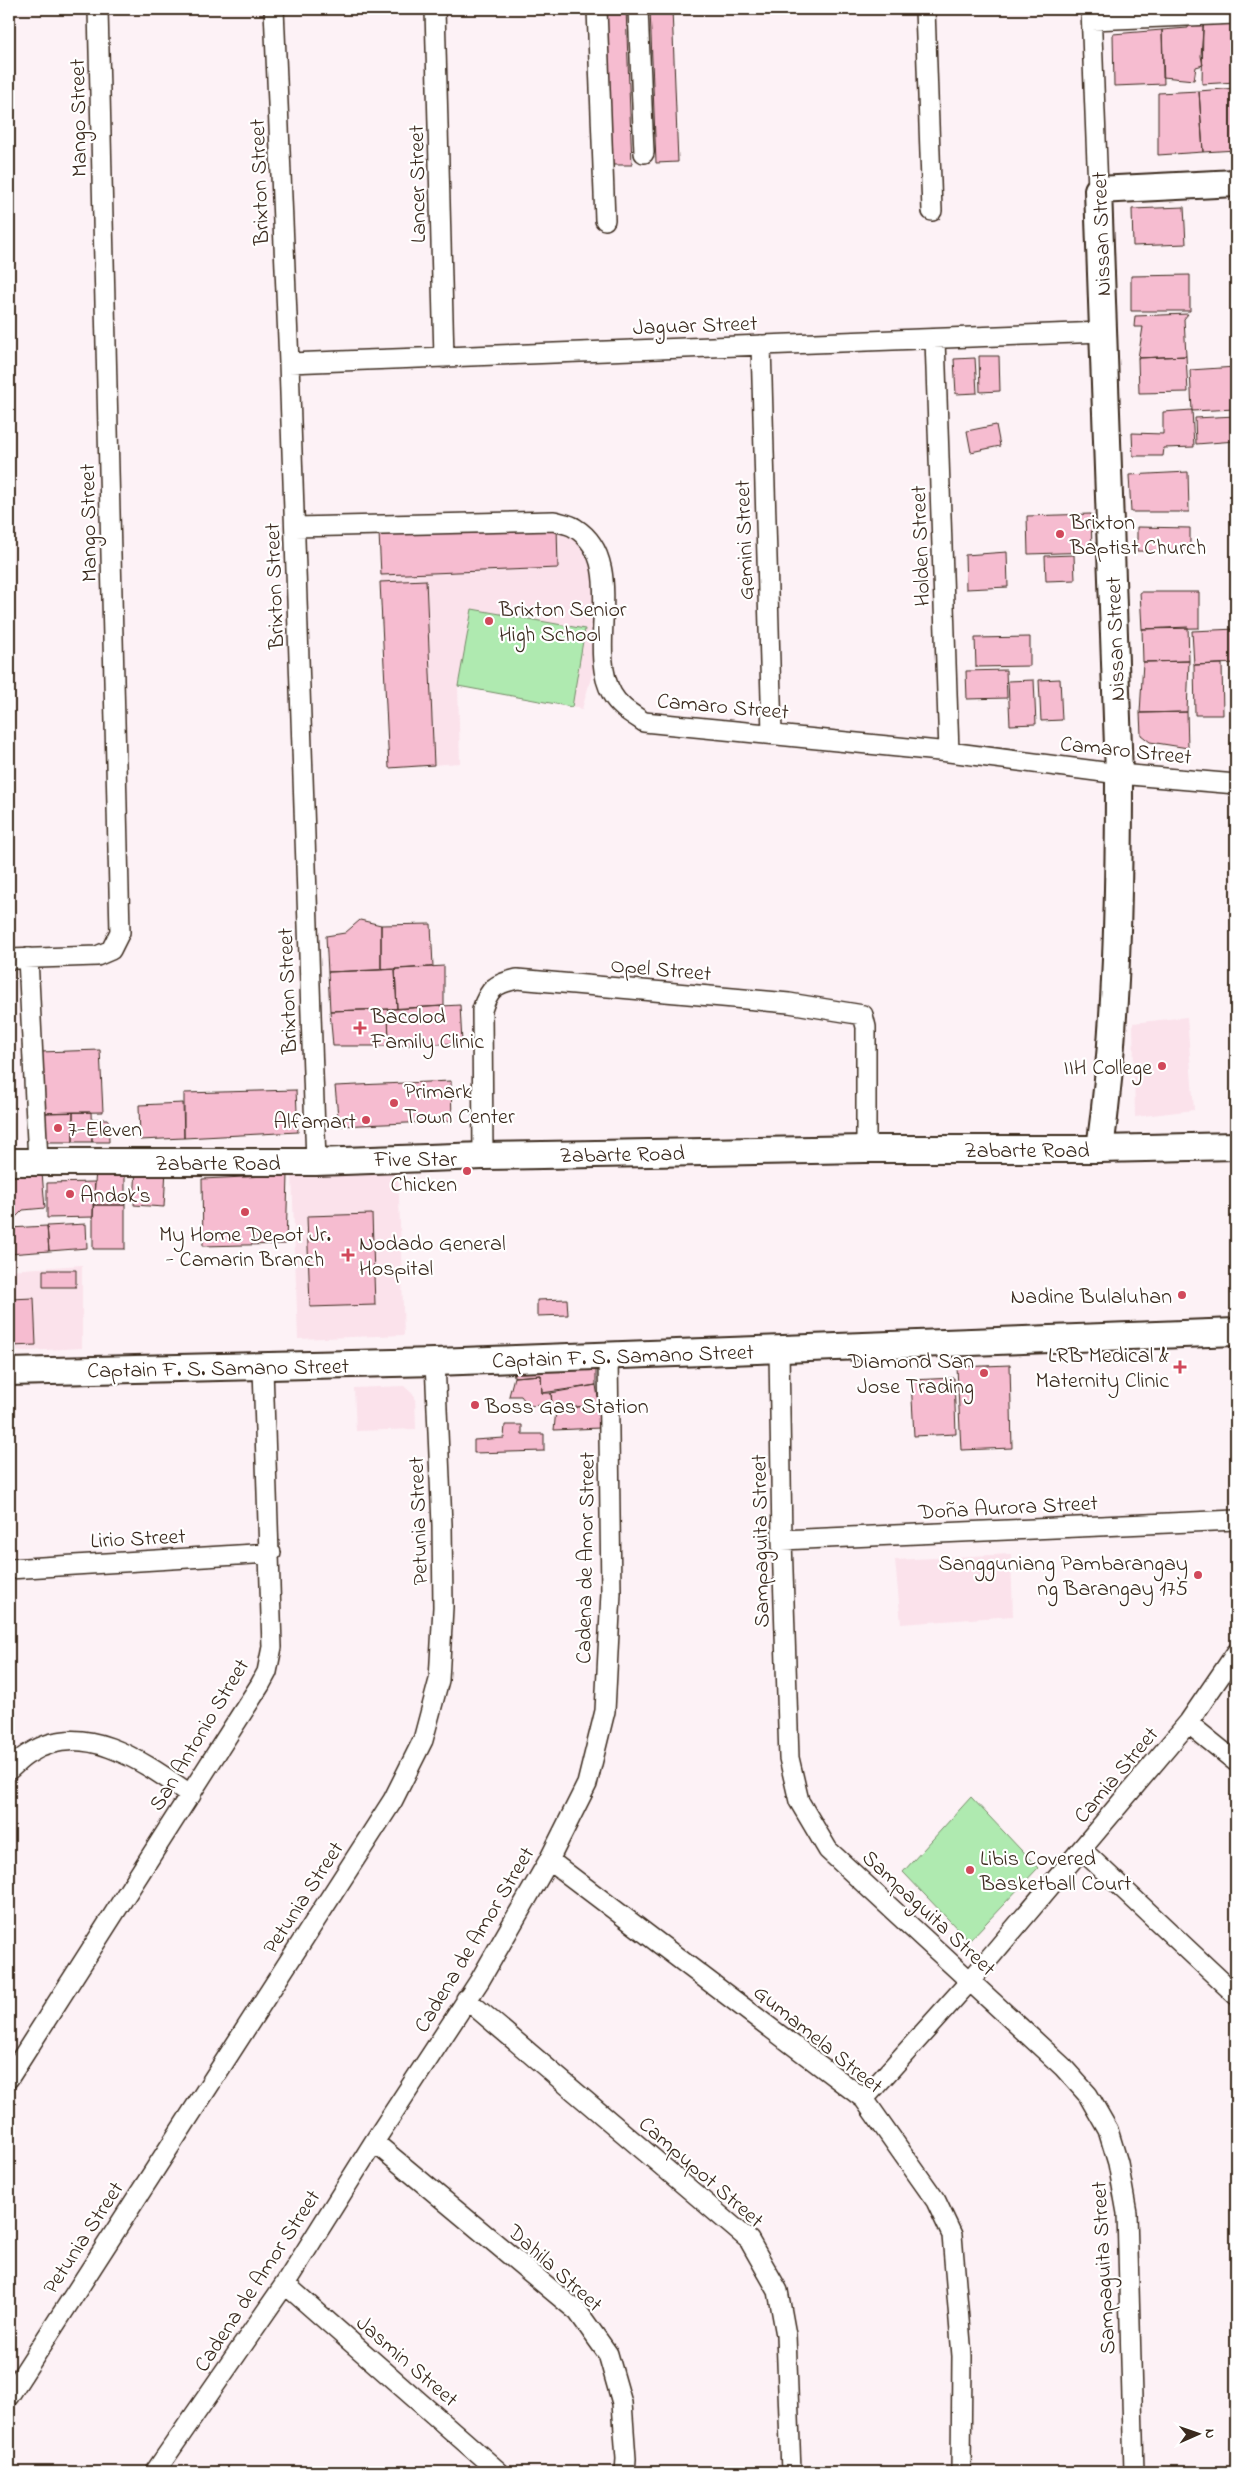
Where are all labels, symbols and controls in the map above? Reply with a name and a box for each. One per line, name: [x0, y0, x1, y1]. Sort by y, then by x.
street label: Mango Street: [63, 58, 98, 177]
street label: Brixton Street: [243, 118, 279, 246]
street label: Lancer Street: [402, 124, 436, 243]
street label: Nissan Street: [1085, 170, 1121, 297]
street label: Jaguar Street: [632, 309, 759, 346]
street label: Mango Street: [73, 463, 108, 582]
street label: Gemini Street: [728, 479, 764, 601]
street label: Holden Street: [904, 484, 940, 607]
place label: Brixton Baptist Church: [1069, 508, 1206, 565]
street label: Brixton Street: [258, 522, 294, 650]
marker: Brixton Baptist Church: [1054, 528, 1066, 540]
street label: Nissan Street: [1099, 575, 1135, 702]
place label: Brixton Senior High School: [498, 595, 627, 653]
marker: Brixton Senior High School: [483, 615, 495, 627]
street label: Camaro Street: [656, 686, 791, 730]
street label: Camaro Street: [1058, 729, 1194, 775]
street label: Brixton Street: [271, 927, 307, 1055]
street label: Opel Street: [609, 951, 713, 991]
place label: Bacolod Family Clinic: [370, 1002, 484, 1060]
marker: Bacolod Family Clinic: [353, 1021, 367, 1035]
place label: IIH College: [1064, 1053, 1152, 1086]
marker: IIH College: [1156, 1060, 1168, 1072]
place label: Primark Town Center: [404, 1077, 515, 1134]
marker: Primark Town Center: [388, 1097, 400, 1109]
place label: Alfamart: [273, 1107, 357, 1139]
marker: Alfamart: [360, 1114, 372, 1126]
place label: 7-Eleven: [68, 1115, 142, 1147]
marker: 7-Eleven: [52, 1122, 64, 1134]
street label: Zabarte Road: [964, 1136, 1090, 1168]
street label: Zabarte Road: [559, 1139, 685, 1173]
place label: Five Star Chicken: [373, 1145, 457, 1202]
street label: Zabarte Road: [155, 1149, 281, 1181]
marker: Five Star Chicken: [461, 1165, 473, 1177]
place label: Andok's: [80, 1181, 151, 1213]
marker: Andok's: [64, 1188, 76, 1200]
marker: My Home Depot Jr. - Camarin Branch: [239, 1206, 251, 1218]
place label: My Home Depot Jr. - Camarin Branch: [159, 1220, 331, 1277]
place label: Nodado General Hospital: [359, 1229, 506, 1286]
marker: Nodado General Hospital: [341, 1248, 355, 1262]
place label: Nadine Bulaluhan: [1010, 1282, 1172, 1314]
marker: Nadine Bulaluhan: [1176, 1289, 1188, 1301]
street label: Captain F. S. Samano Street: [492, 1337, 755, 1379]
place label: LRB Medical & Maternity Clinic: [1035, 1341, 1169, 1399]
place label: Diamond San Jose Trading: [847, 1347, 974, 1405]
street label: Captain F. S. Samano Street: [87, 1352, 350, 1388]
marker: LRB Medical & Maternity Clinic: [1173, 1360, 1187, 1374]
marker: Diamond San Jose Trading: [978, 1367, 990, 1379]
place label: Boss Gas Station: [484, 1392, 649, 1424]
marker: Boss Gas Station: [469, 1399, 481, 1411]
street label: Cadena de Amor Street: [569, 1451, 605, 1664]
street label: Sampaguita Street: [744, 1453, 781, 1628]
street label: Petunia Street: [402, 1455, 438, 1586]
street label: Doña Aurora Street: [917, 1488, 1099, 1530]
street label: Lirio Street: [90, 1521, 187, 1558]
place label: Sangguniang Pambarangay ng Barangay 175: [938, 1549, 1188, 1607]
marker: Sangguniang Pambarangay ng Barangay 175: [1192, 1569, 1204, 1581]
street label: San Antonio Street: [142, 1653, 259, 1818]
street label: Camia Street: [1067, 1720, 1168, 1831]
street label: Petunia Street: [256, 1835, 353, 1961]
street label: Cadena de Amor Street: [407, 1841, 544, 2040]
street label: Sampaguita Street: [853, 1843, 1003, 1986]
place label: Libis Covered Basketball Court: [979, 1844, 1132, 1901]
marker: Libis Covered Basketball Court: [964, 1864, 976, 1876]
street label: Gumamela Street: [745, 1978, 889, 2103]
street label: Campupot Street: [630, 2110, 770, 2237]
street label: Petunia Street: [36, 2175, 133, 2301]
street label: Sampaguita Street: [1084, 2180, 1127, 2355]
street label: Cadena de Amor Street: [187, 2184, 330, 2379]
street label: Dahila Street: [498, 2217, 609, 2321]
street label: Jasmin Street: [348, 2309, 465, 2416]
north arrow: [1172, 2408, 1222, 2458]
text: N: [1199, 2429, 1220, 2439]

